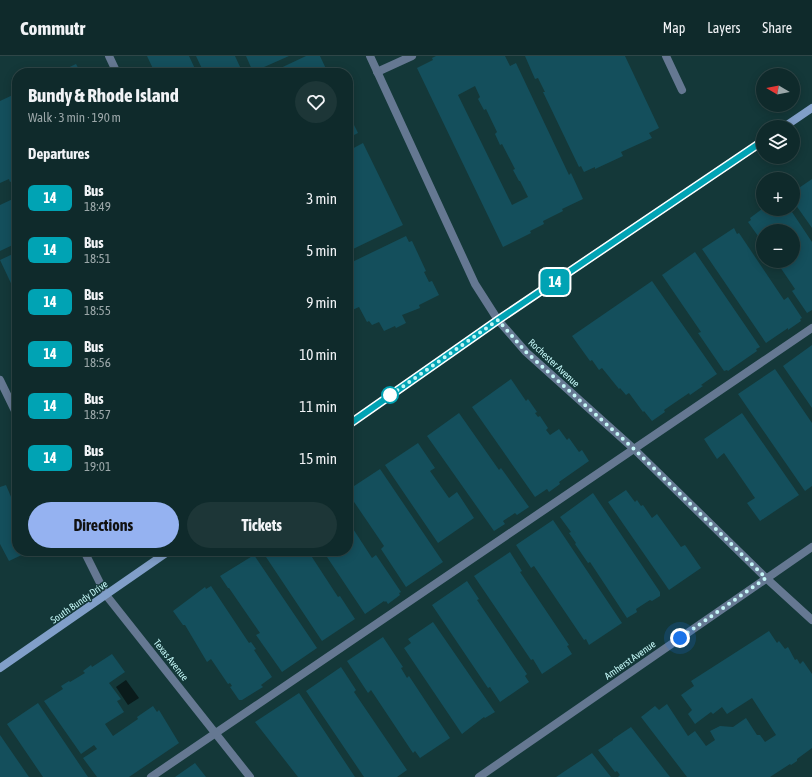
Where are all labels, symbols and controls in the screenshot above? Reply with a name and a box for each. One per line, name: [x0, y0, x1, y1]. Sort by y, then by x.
text: Commutr: [20, 17, 85, 39]
text: Map: [663, 20, 685, 36]
text: Layers: [707, 20, 740, 36]
text: Share: [762, 20, 792, 36]
north arrow: [756, 68, 800, 112]
map controls: [756, 68, 800, 268]
button: heart: [295, 81, 337, 123]
text: Bundy & Rhode Island: [28, 84, 179, 106]
text: Walk · 3 min · 190 m: [28, 110, 121, 125]
button: layers: [756, 120, 800, 164]
text: Departures: [28, 145, 90, 162]
button: +: [756, 172, 800, 216]
text: Bus: [84, 182, 104, 199]
text: 14: [43, 190, 57, 206]
text: 3 min: [306, 190, 337, 207]
text: 18:49: [84, 199, 111, 214]
button: −: [756, 224, 800, 268]
text: Bus: [84, 234, 104, 251]
text: 14: [43, 242, 57, 258]
text: 5 min: [306, 242, 337, 259]
text: 18:51: [84, 251, 111, 266]
line badge: 14: [537, 269, 573, 295]
text: 14: [548, 274, 562, 290]
text: Bus: [84, 286, 104, 303]
text: 14: [43, 294, 57, 310]
text: 9 min: [306, 294, 337, 311]
text: 18:55: [84, 303, 111, 318]
street label: Rochester Avenue: [526, 337, 582, 390]
text: Bus: [84, 338, 104, 355]
text: 14: [43, 346, 57, 362]
text: 10 min: [299, 346, 337, 363]
text: 18:56: [84, 355, 111, 370]
unlabelled marker: [381, 386, 399, 404]
text: Bus: [84, 390, 104, 407]
text: 14: [43, 398, 57, 414]
text: 11 min: [299, 398, 337, 415]
text: 18:57: [84, 407, 111, 422]
text: Bus: [84, 442, 104, 459]
text: 14: [43, 450, 57, 466]
text: 15 min: [299, 450, 337, 467]
text: 19:01: [84, 459, 111, 474]
button: Directions: [28, 502, 179, 548]
button: Tickets: [187, 502, 337, 548]
street label: South Bundy Drive: [48, 578, 110, 626]
your location: [670, 628, 690, 648]
street label: Texas Avenue: [151, 637, 191, 683]
street label: Amherst Avenue: [602, 638, 658, 682]

